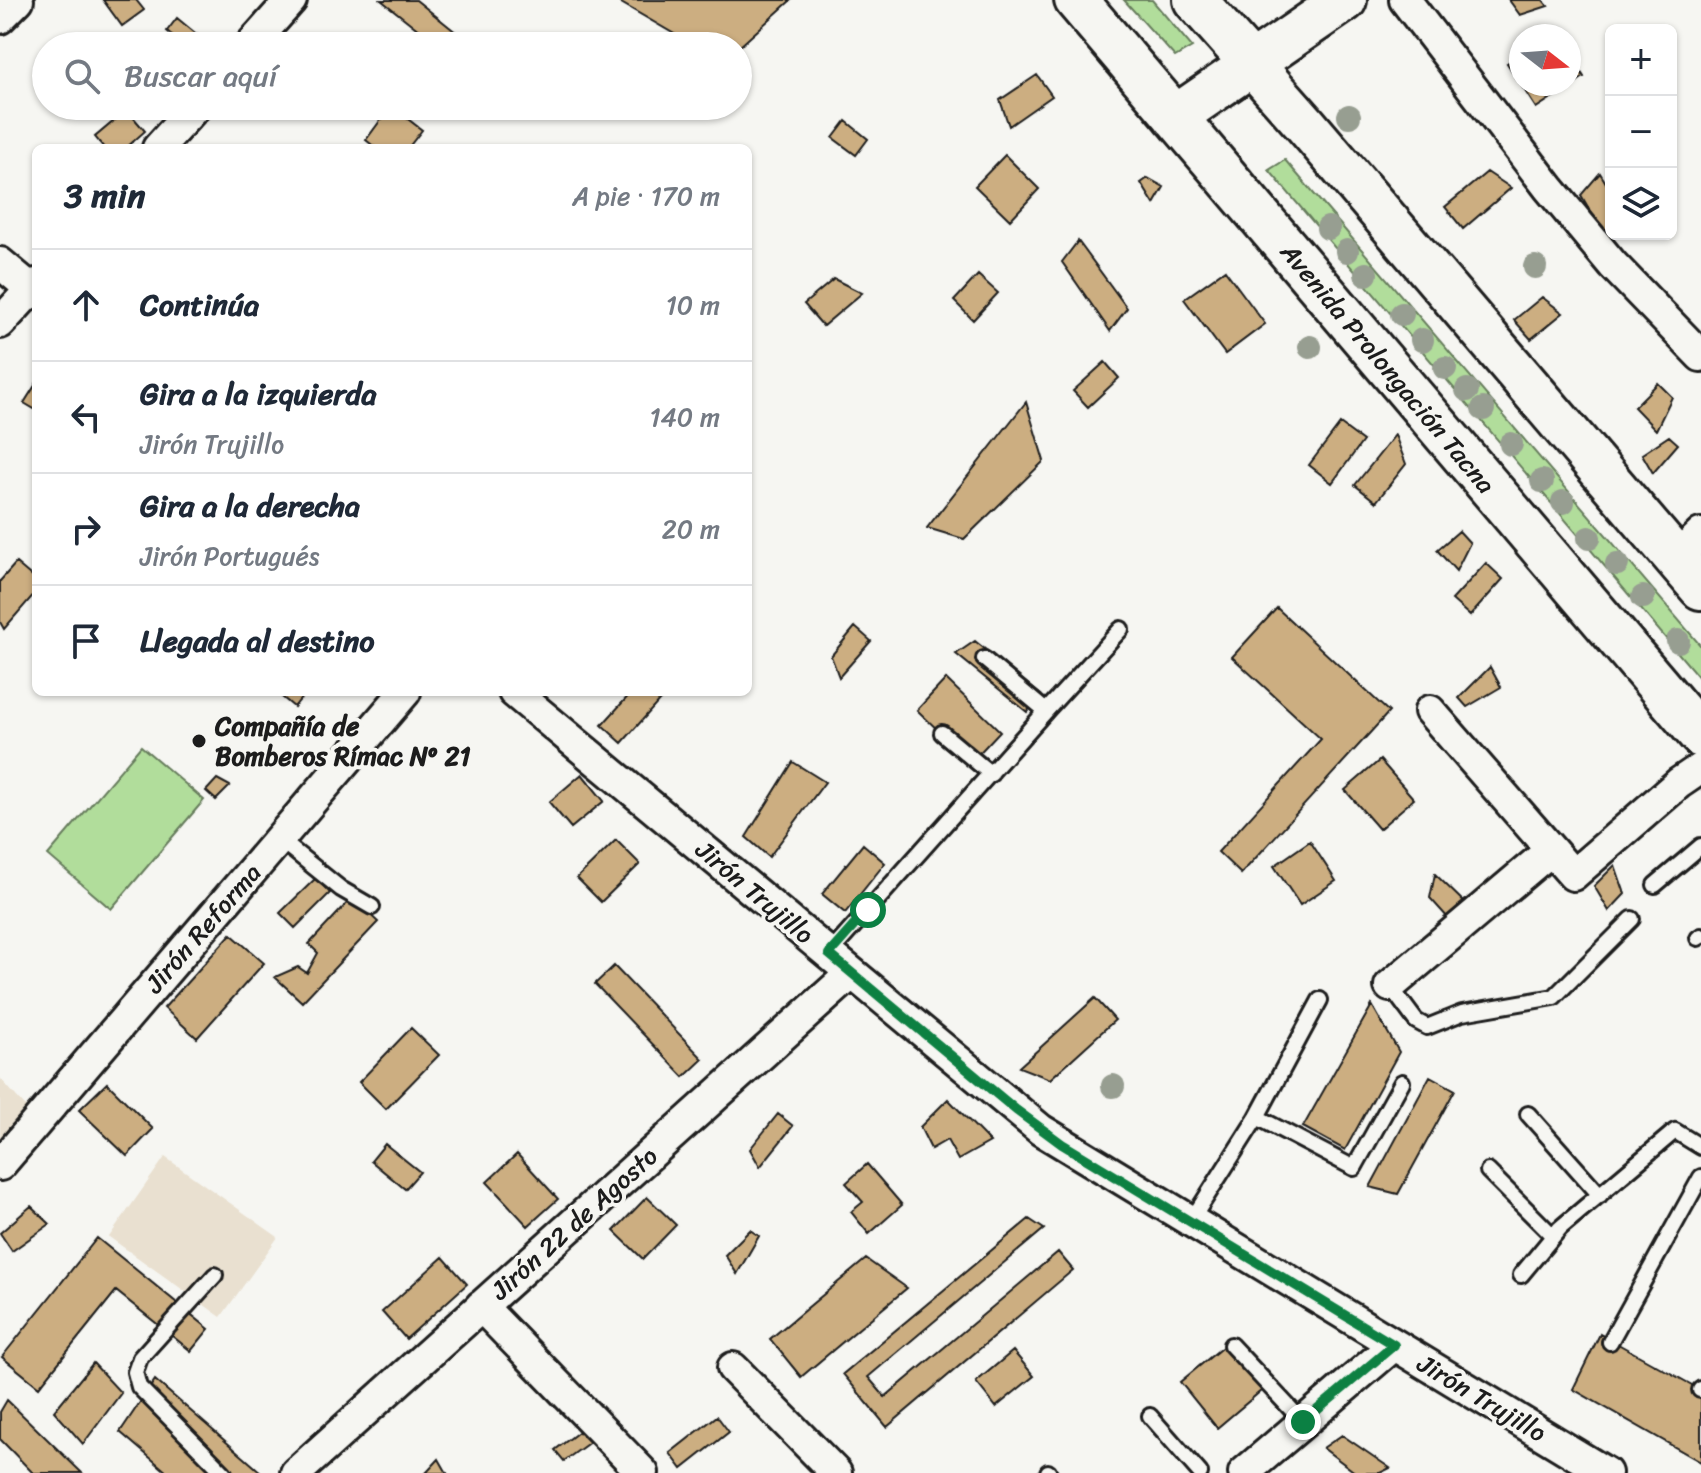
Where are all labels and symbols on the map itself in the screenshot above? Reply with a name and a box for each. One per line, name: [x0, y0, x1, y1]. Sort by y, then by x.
north arrow: [1509, 24, 1581, 96]
street label: Avenida Prolongación Tacna: [1268, 231, 1508, 504]
place label: Compañía de Bomberos Rímac Nº 21: [214, 703, 471, 779]
marker: Compañía de Bomberos Rímac Nº 21: [190, 732, 208, 750]
street label: Jirón Trujillo: [684, 827, 825, 956]
street label: Jirón Reforma: [132, 852, 273, 1005]
route start: [850, 892, 886, 928]
street label: Jirón 22 de Agosto: [479, 1134, 669, 1312]
street label: Jirón Trujillo: [1408, 1341, 1556, 1455]
route end: [1285, 1404, 1321, 1440]

